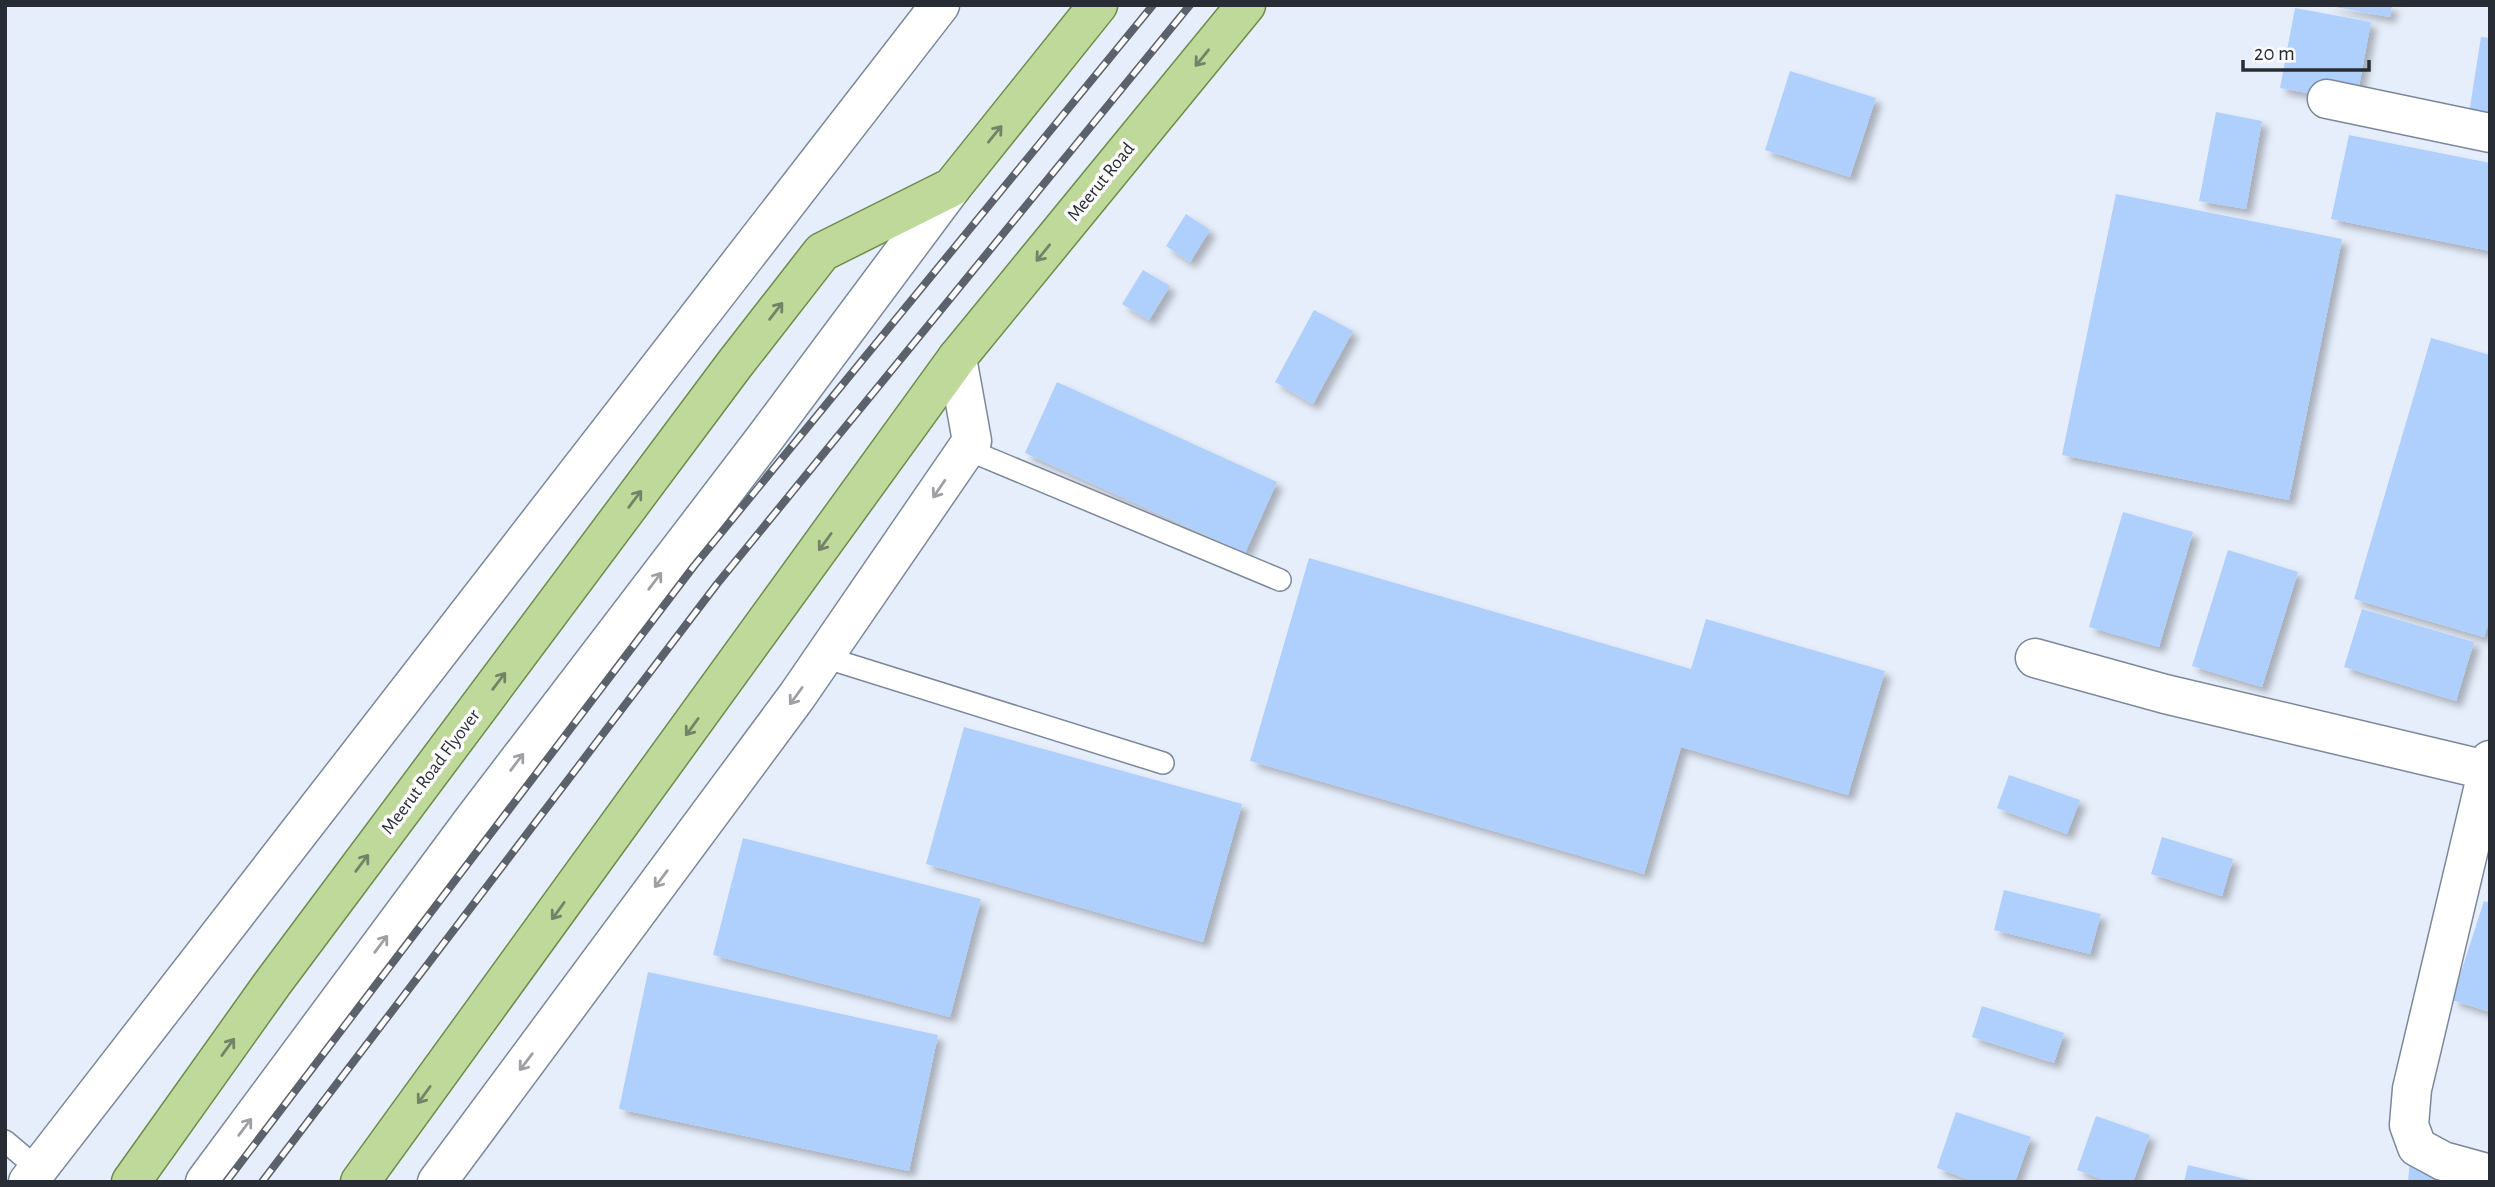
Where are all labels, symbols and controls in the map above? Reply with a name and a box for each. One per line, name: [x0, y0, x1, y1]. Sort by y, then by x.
scale bar: [2243, 28, 2369, 72]
text: 20 m: [2254, 43, 2295, 64]
one-way arrow: [1195, 49, 1210, 67]
one-way arrow: [987, 125, 1003, 143]
street label: Meerut Road: [1064, 139, 1138, 225]
one-way arrow: [1035, 244, 1051, 262]
one-way arrow: [768, 302, 783, 321]
one-way arrow: [932, 478, 946, 498]
one-way arrow: [628, 490, 642, 509]
one-way arrow: [817, 532, 832, 551]
one-way arrow: [648, 573, 663, 591]
one-way arrow: [491, 672, 506, 691]
one-way arrow: [789, 686, 803, 705]
street label: Meerut Road Flyover: [378, 706, 484, 838]
one-way arrow: [685, 717, 699, 736]
one-way arrow: [510, 753, 525, 772]
one-way arrow: [355, 855, 370, 873]
one-way arrow: [654, 869, 668, 888]
one-way arrow: [551, 901, 565, 920]
one-way arrow: [374, 935, 388, 954]
one-way arrow: [220, 1038, 235, 1057]
one-way arrow: [518, 1052, 533, 1071]
one-way arrow: [417, 1085, 431, 1104]
one-way arrow: [238, 1118, 253, 1137]

